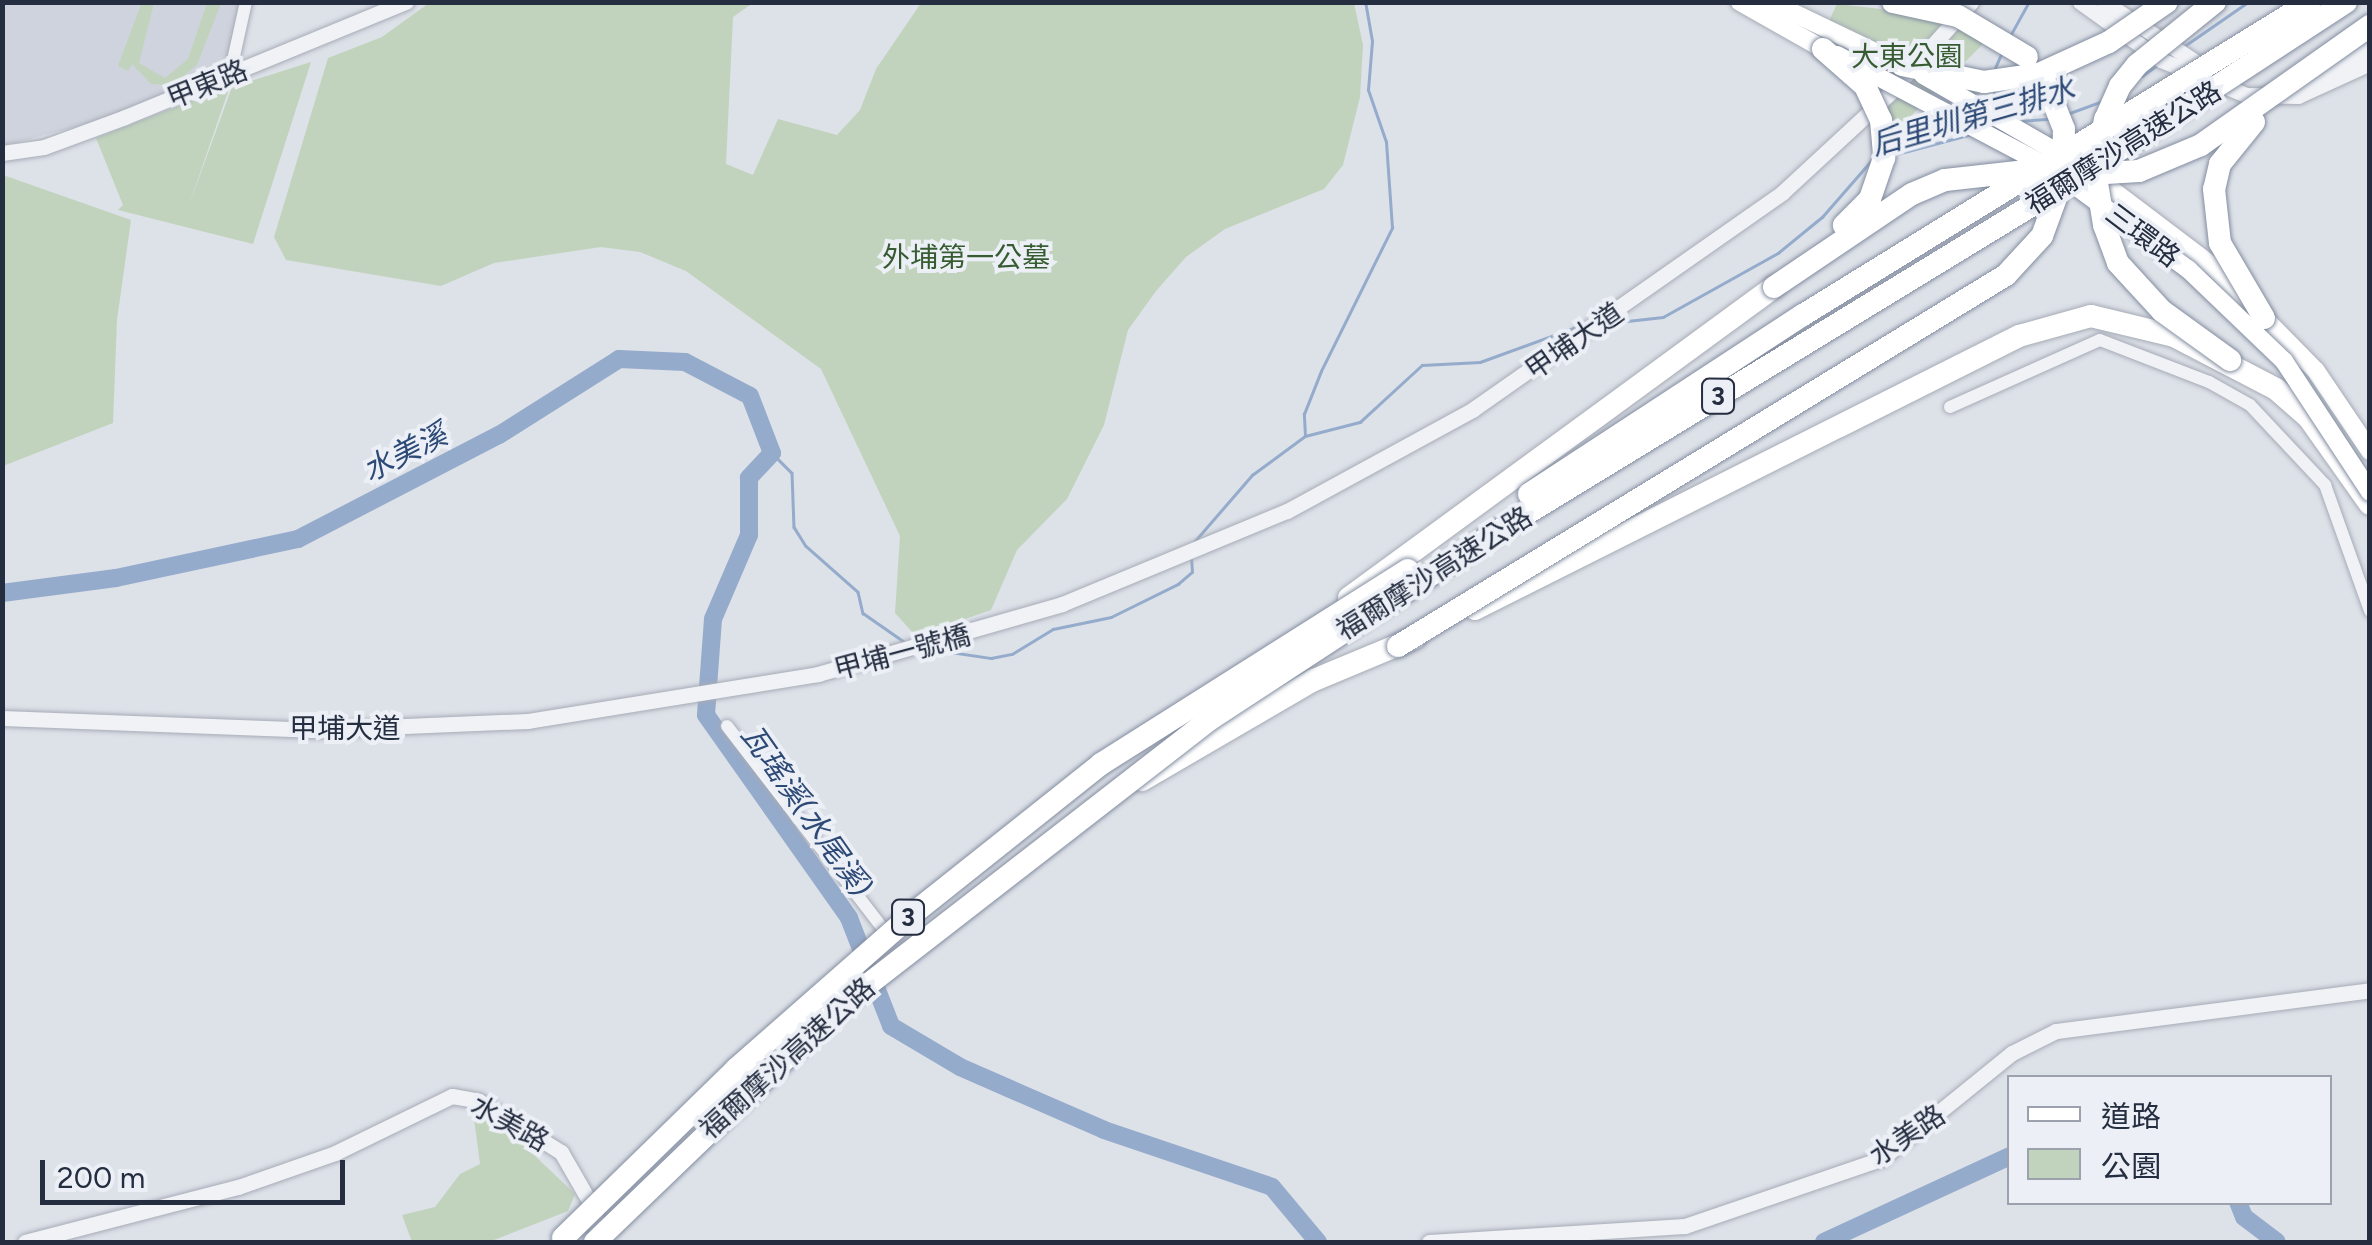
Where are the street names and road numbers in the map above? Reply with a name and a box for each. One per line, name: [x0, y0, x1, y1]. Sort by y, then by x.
street label: 甲東路: [162, 53, 252, 115]
street label: 福爾摩沙高速公路: [2019, 73, 2227, 221]
street label: 三環路: [2099, 196, 2187, 274]
street label: 甲埔大道: [1518, 295, 1630, 387]
road number: 3: [1700, 376, 1736, 416]
street label: 福爾摩沙高速公路: [1330, 499, 1538, 647]
street label: 甲埔一號橋: [830, 618, 974, 686]
street label: 甲埔大道: [289, 711, 401, 745]
road number: 3: [890, 897, 926, 937]
street label: 福爾摩沙高速公路: [693, 971, 881, 1145]
street label: 水美路: [465, 1088, 555, 1158]
street label: 水美路: [1863, 1098, 1951, 1172]

